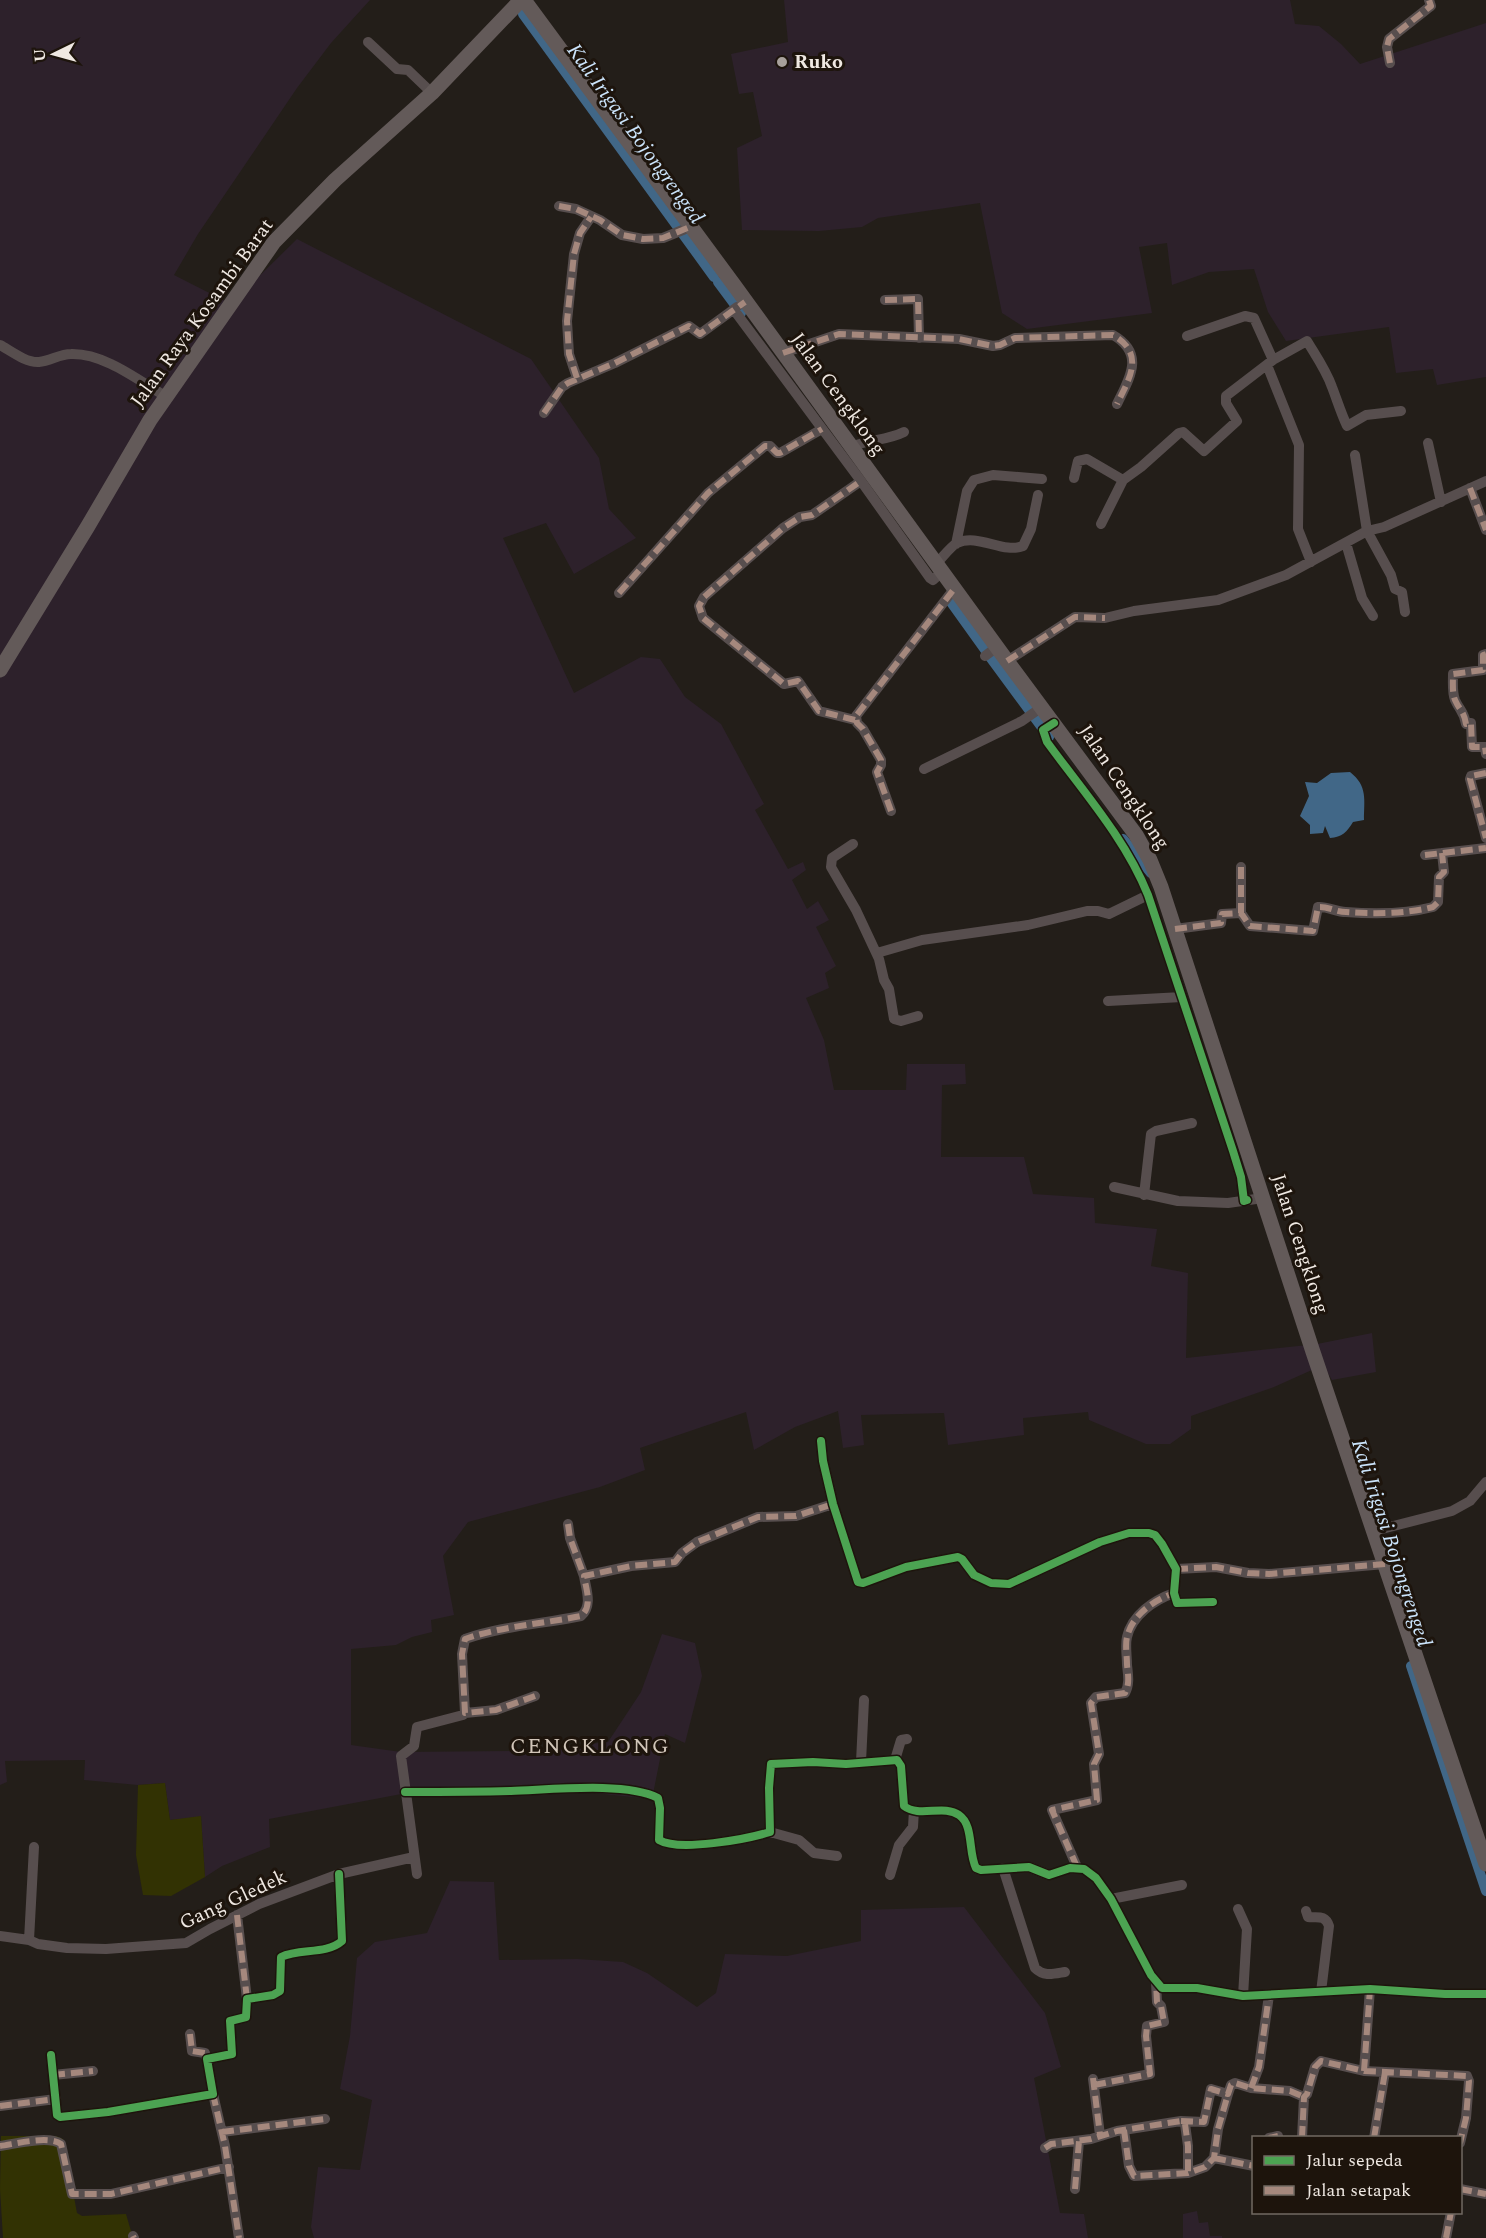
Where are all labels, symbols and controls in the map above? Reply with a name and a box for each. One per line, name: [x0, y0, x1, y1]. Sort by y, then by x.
north arrow: [24, 24, 84, 84]
water label: Kali Irigasi Bojongrenged: [558, 37, 712, 231]
text: U: [28, 47, 53, 63]
place label: Ruko: [794, 47, 843, 77]
marker: Ruko: [775, 55, 789, 69]
street label: Jalan Raya Kosambi Barat: [123, 212, 281, 414]
street label: Jalan Cengklong: [783, 326, 893, 462]
street label: Jalan Cengklong: [1071, 718, 1177, 856]
street label: Jalan Cengklong: [1263, 1170, 1337, 1318]
water label: Kali Irigasi Bojongrenged: [1342, 1435, 1440, 1651]
district label: CENGKLONG: [510, 1730, 670, 1763]
street label: Gang Gledek: [174, 1862, 292, 1938]
legend: [1252, 2136, 1462, 2214]
text: Jalur sepeda: [1306, 2147, 1403, 2174]
text: Jalan setapak: [1306, 2177, 1411, 2204]

